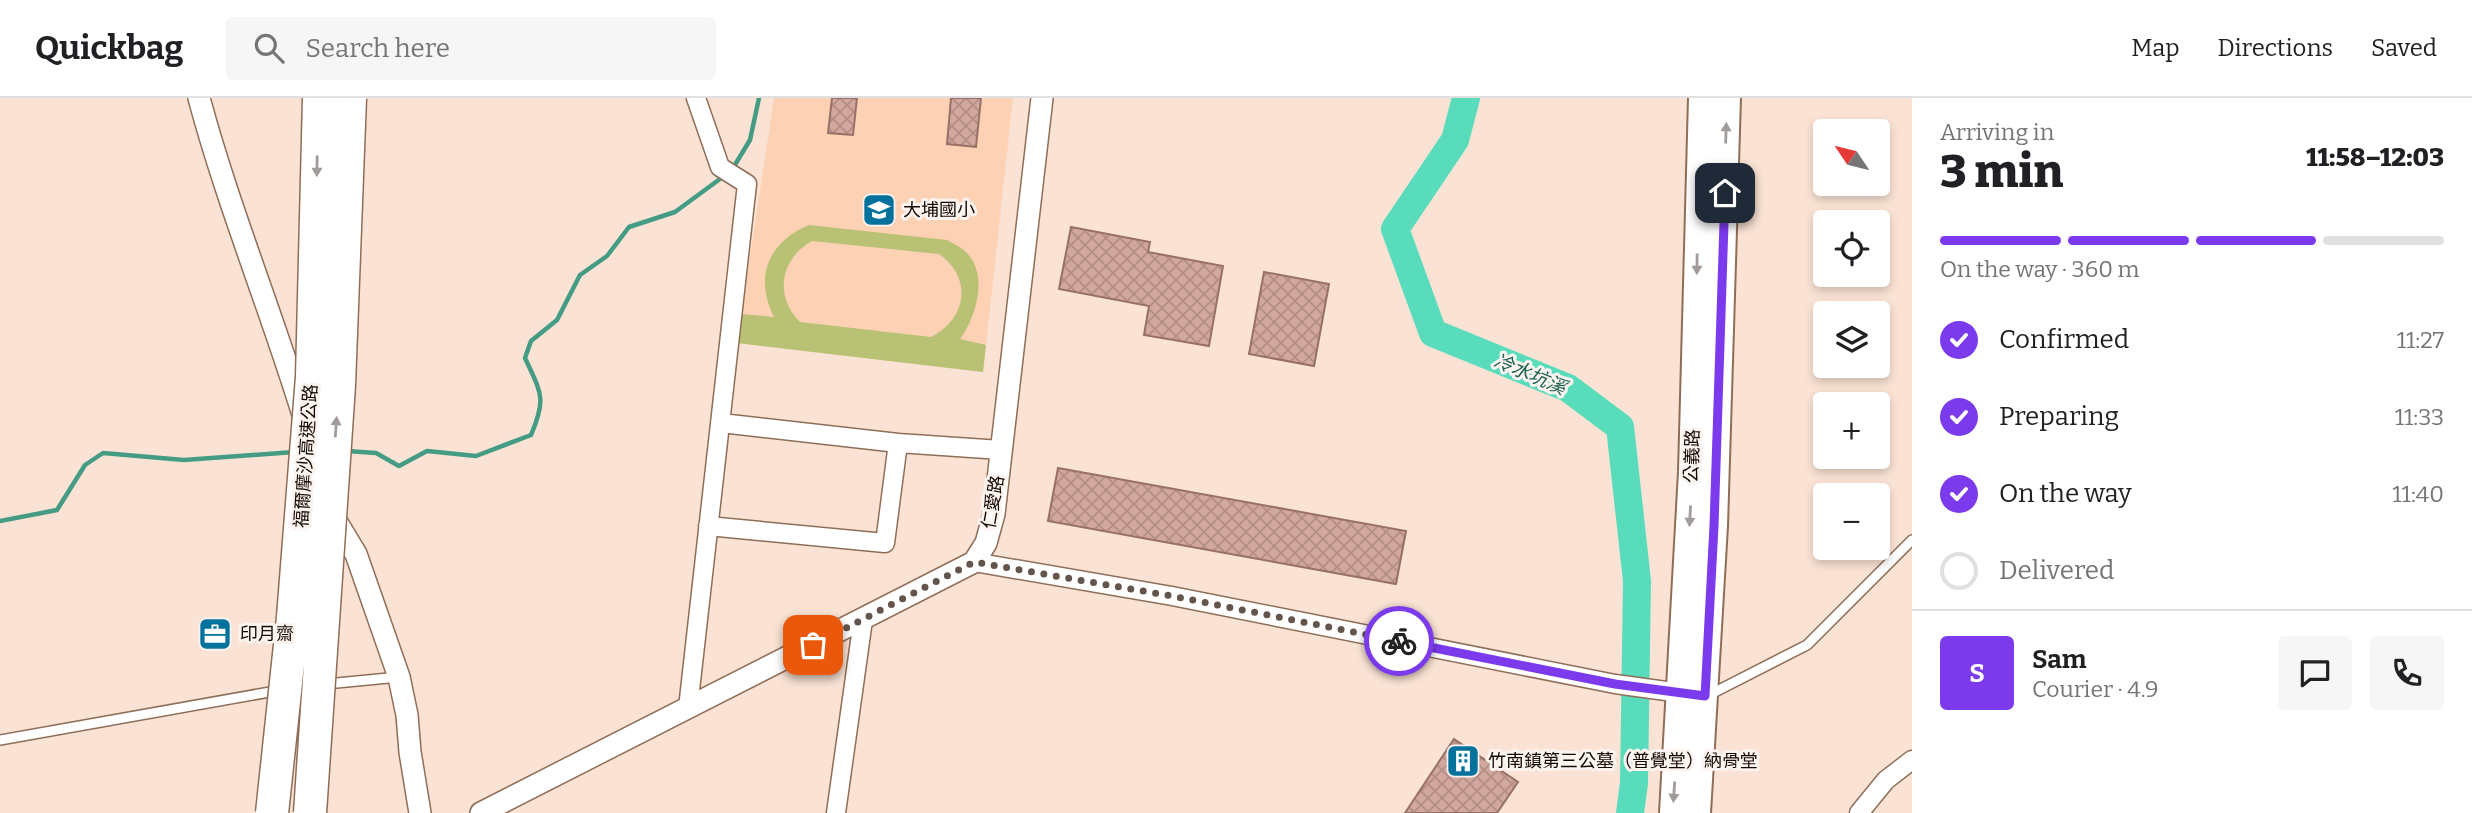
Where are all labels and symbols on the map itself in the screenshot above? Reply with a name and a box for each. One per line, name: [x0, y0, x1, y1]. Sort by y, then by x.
north arrow: [1813, 119, 1890, 196]
one-way arrow: [1721, 122, 1732, 144]
one-way arrow: [312, 155, 323, 177]
pin: [1695, 163, 1755, 223]
school or university icon: 大埔國小: [860, 191, 898, 229]
place label: 大埔國小: [903, 199, 975, 221]
one-way arrow: [1691, 253, 1703, 275]
water label: 冷水坑溪: [1491, 349, 1572, 401]
street label: 福爾摩沙高速公路: [290, 383, 322, 529]
one-way arrow: [331, 416, 342, 438]
street label: 公義路: [1680, 429, 1704, 483]
street label: 仁愛路: [977, 474, 1009, 530]
one-way arrow: [1684, 505, 1695, 527]
courier: [1364, 606, 1434, 676]
office icon: 印月齋: [196, 615, 234, 653]
pin: [783, 615, 843, 675]
place label: 印月齋: [240, 623, 294, 645]
building icon: 竹南鎮第三公墓（普覺堂）納骨堂: [1444, 742, 1482, 780]
place label: 竹南鎮第三公墓（普覺堂）納骨堂: [1488, 750, 1758, 772]
one-way arrow: [1668, 781, 1679, 803]

